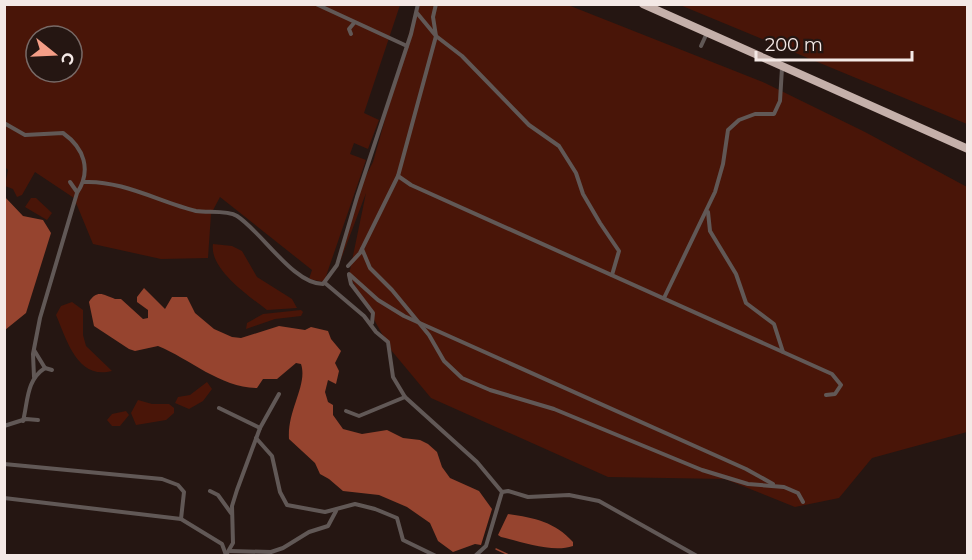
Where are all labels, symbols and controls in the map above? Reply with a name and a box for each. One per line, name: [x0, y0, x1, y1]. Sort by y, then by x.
north arrow: [24, 24, 84, 84]
scale bar: [756, 24, 912, 62]
text: 200 m: [765, 34, 823, 56]
text: С: [57, 50, 79, 67]

